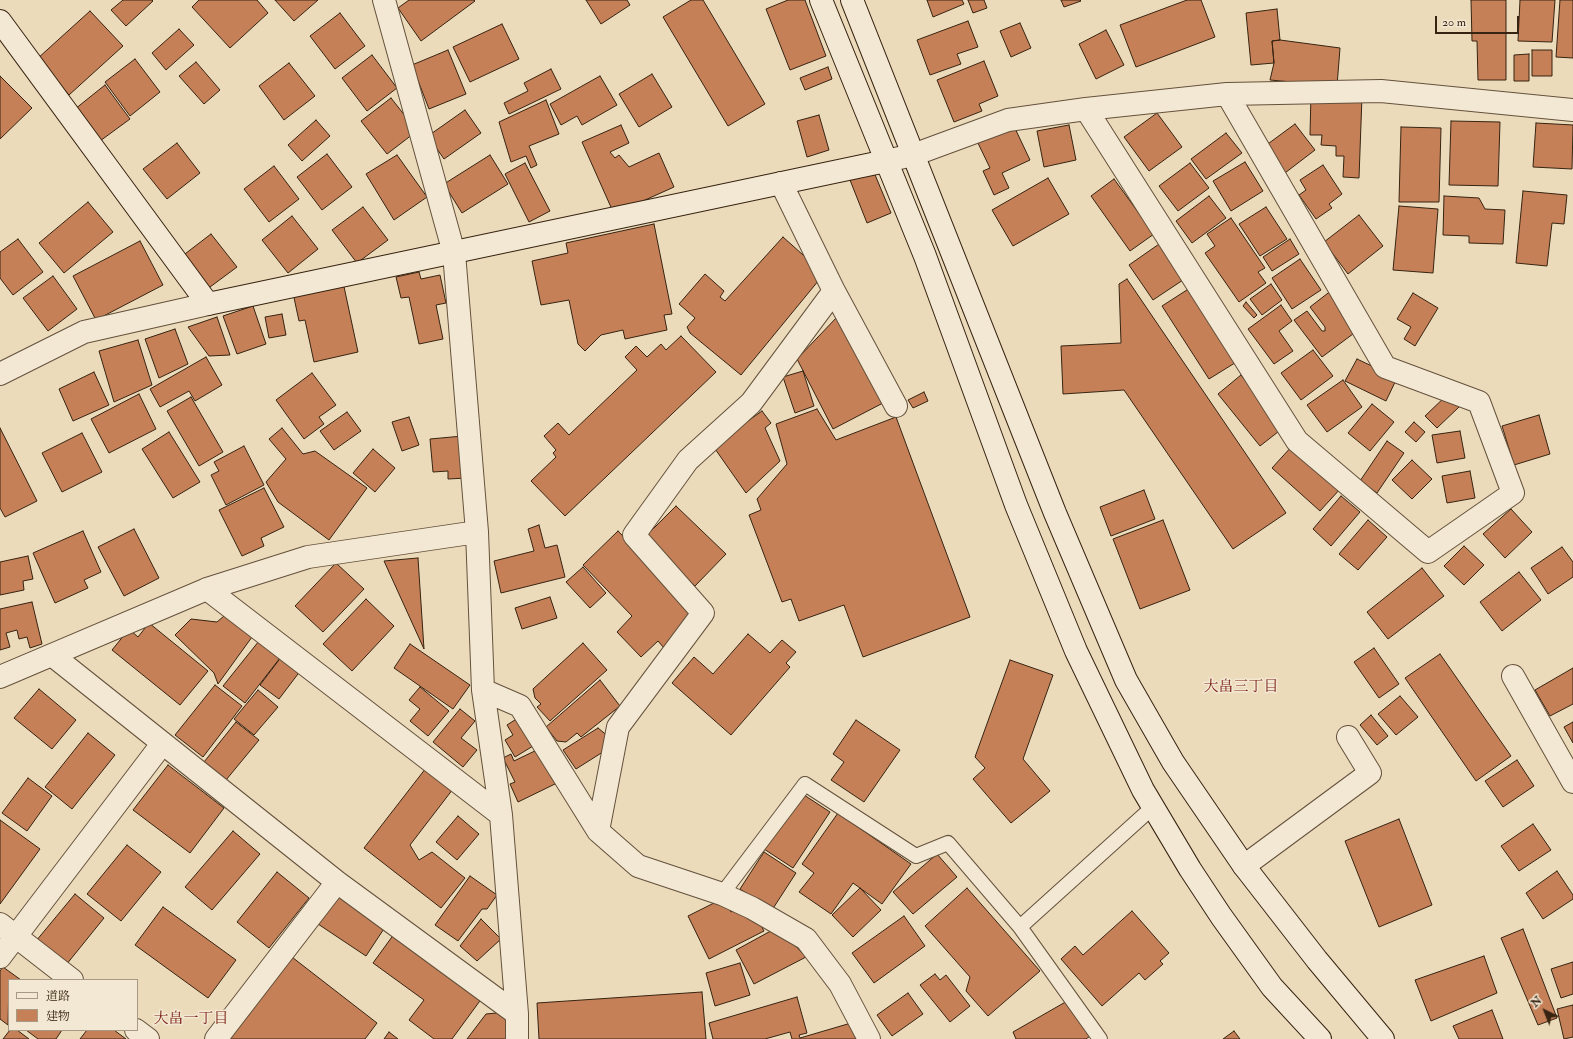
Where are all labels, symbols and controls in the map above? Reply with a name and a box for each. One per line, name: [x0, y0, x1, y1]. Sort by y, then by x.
scale bar: [1437, 8, 1521, 34]
text: 20 m: [1442, 15, 1466, 30]
district label: 大畠三丁目: [1204, 679, 1278, 697]
legend: [8, 979, 138, 1031]
text: 道路: [46, 989, 70, 1004]
north arrow: [1525, 991, 1565, 1031]
text: N: [1528, 994, 1545, 1010]
text: 建物: [46, 1009, 70, 1024]
district label: 大畠一丁目: [154, 1011, 228, 1029]

